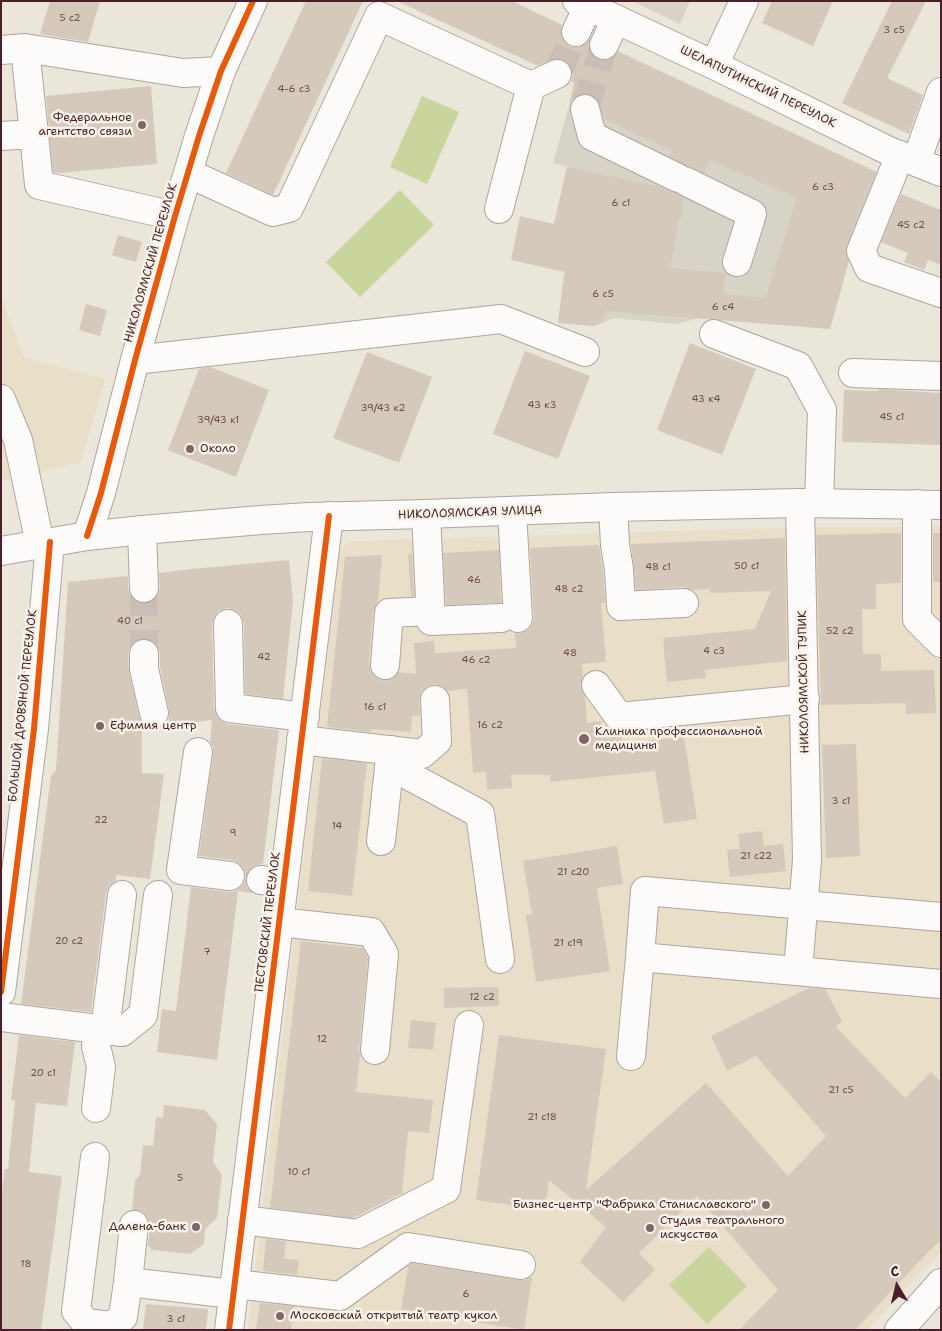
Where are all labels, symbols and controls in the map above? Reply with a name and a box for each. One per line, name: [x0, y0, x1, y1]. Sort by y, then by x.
house number: 5 с2: [59, 12, 81, 24]
house number: 3 с5: [883, 24, 905, 36]
street label: ШЕЛАПУТИНСКИЙ ПЕРЕУЛОК: [678, 43, 838, 131]
house number: 4-6 с3: [277, 83, 311, 95]
place label: Федеральное агентство связи: [38, 111, 132, 139]
marker: Федеральное агентство связи: [136, 119, 148, 131]
house number: 6 с3: [812, 181, 834, 193]
street label: НИКОЛОЯМСКИЙ ПЕРЕУЛОК: [121, 182, 181, 344]
house number: 6 с1: [612, 197, 630, 209]
house number: 45 с2: [897, 219, 925, 231]
house number: 6 с5: [592, 288, 614, 300]
house number: 6 с4: [712, 301, 734, 313]
house number: 43 к4: [691, 393, 721, 405]
house number: 43 к3: [528, 399, 556, 411]
house number: 39/43 к2: [360, 402, 406, 414]
house number: 45 с1: [880, 411, 904, 423]
house number: 39/43 к1: [197, 414, 239, 426]
place label: Около: [200, 442, 236, 456]
marker: Около: [184, 443, 196, 455]
street label: НИКОЛОЯМСКАЯ УЛИЦА: [398, 503, 542, 523]
house number: 50 с1: [734, 560, 760, 572]
house number: 48 с1: [645, 561, 671, 573]
house number: 46: [467, 574, 481, 586]
house number: 48 с2: [555, 583, 583, 595]
street label: БОЛЬШОЙ ДРОВЯНОЙ ПЕРЕУЛОК: [6, 609, 40, 803]
street label: НИКОЛОЯМСКОЙ ТУПИК: [796, 610, 812, 754]
house number: 40 с1: [117, 615, 143, 627]
house number: 52 с2: [826, 625, 854, 637]
house number: 4 с3: [703, 645, 725, 657]
house number: 48: [563, 647, 577, 659]
house number: 42: [257, 651, 271, 663]
house number: 46 с2: [462, 654, 490, 666]
house number: 16 с1: [364, 701, 386, 713]
place label: Ефимия центр: [110, 719, 196, 733]
house number: 16 с2: [477, 719, 503, 731]
marker: Ефимия центр: [94, 720, 106, 732]
place label: Клиника профессиональной медицины: [595, 725, 763, 753]
marker: Клиника профессиональной медицины: [577, 732, 591, 746]
house number: 3 с1: [832, 795, 850, 807]
house number: 22: [94, 814, 108, 826]
house number: 14: [332, 820, 342, 832]
house number: 9: [230, 827, 236, 839]
house number: 21 с22: [740, 850, 772, 862]
street label: ПЕСТОВСКИЙ ПЕРЕУЛОК: [252, 851, 284, 993]
house number: 21 с20: [557, 866, 589, 878]
house number: 20 с2: [55, 935, 83, 947]
house number: 21 с19: [553, 937, 583, 949]
house number: 7: [204, 946, 210, 958]
house number: 12 с2: [469, 991, 495, 1003]
house number: 12: [317, 1033, 327, 1045]
house number: 20 с1: [30, 1067, 56, 1079]
house number: 21 с5: [828, 1084, 854, 1096]
house number: 21 с18: [527, 1111, 557, 1123]
house number: 10 с1: [288, 1166, 310, 1178]
house number: 5: [177, 1172, 183, 1184]
place label: Бизнес-центр "Фабрика Станиславского": [513, 1198, 756, 1212]
marker: Бизнес-центр "Фабрика Станиславского": [760, 1199, 772, 1211]
place label: Студия театрального искусства: [660, 1214, 785, 1242]
place label: Далена-банк: [109, 1220, 186, 1234]
marker: Далена-банк: [190, 1221, 202, 1233]
marker: Студия театрального искусства: [644, 1222, 656, 1234]
house number: 18: [20, 1258, 32, 1270]
north arrow: [872, 1261, 922, 1311]
text: С: [889, 1262, 900, 1281]
house number: 6: [463, 1288, 469, 1300]
place label: Московский открытый театр кукол: [290, 1309, 497, 1323]
marker: Московский открытый театр кукол: [274, 1310, 286, 1322]
house number: 3 с1: [167, 1313, 185, 1325]

